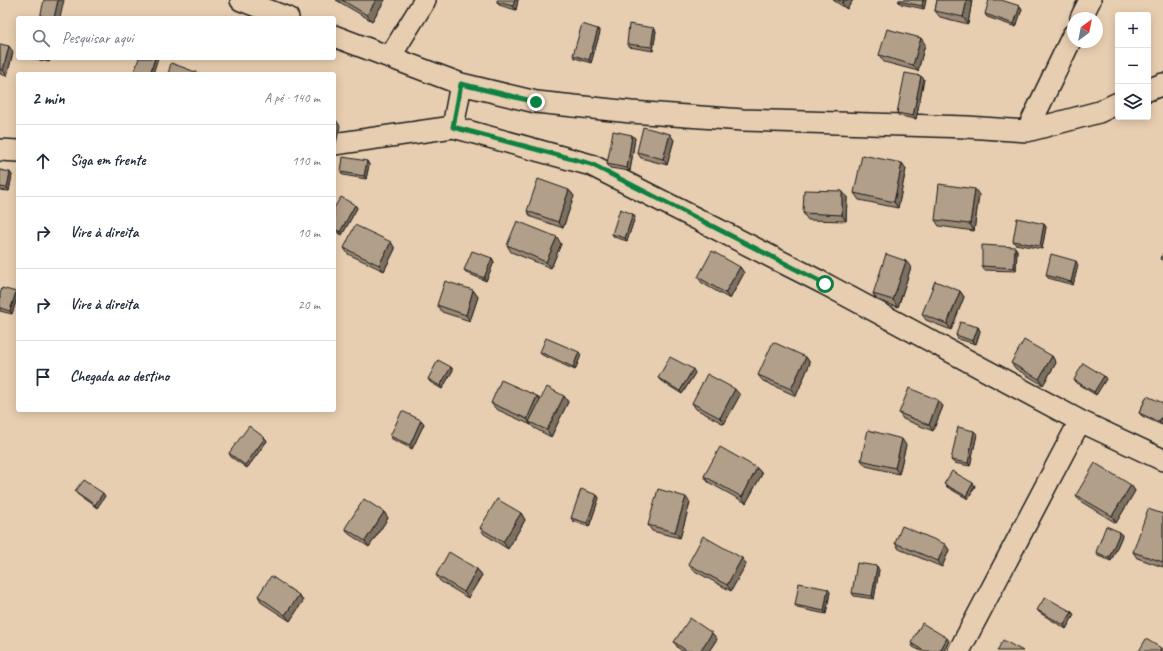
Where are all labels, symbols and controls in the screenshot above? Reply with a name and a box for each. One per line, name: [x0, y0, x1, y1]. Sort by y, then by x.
north arrow: [1067, 12, 1103, 48]
map controls: [1115, 12, 1151, 120]
button: +: [1115, 12, 1151, 48]
search box: [16, 16, 336, 60]
icon: search: [30, 27, 52, 49]
text: Pesquisar aqui: [62, 29, 133, 48]
button: −: [1115, 48, 1151, 84]
button: layers: [1115, 84, 1151, 120]
text: 2 min: [32, 88, 65, 109]
text: A pé · 140 m: [264, 90, 320, 106]
route end: [527, 93, 545, 111]
icon: ahead: [32, 150, 54, 172]
text: Siga em frente: [70, 151, 146, 170]
text: 110 m: [292, 153, 320, 169]
icon: right: [32, 222, 54, 244]
text: Vire à direita: [70, 223, 139, 242]
text: 10 m: [298, 225, 320, 241]
route start: [816, 275, 834, 293]
icon: right: [32, 294, 54, 316]
text: Vire à direita: [70, 295, 139, 314]
text: 20 m: [298, 297, 320, 313]
icon: arrive: [32, 366, 54, 388]
text: Chegada ao destino: [70, 367, 169, 386]

